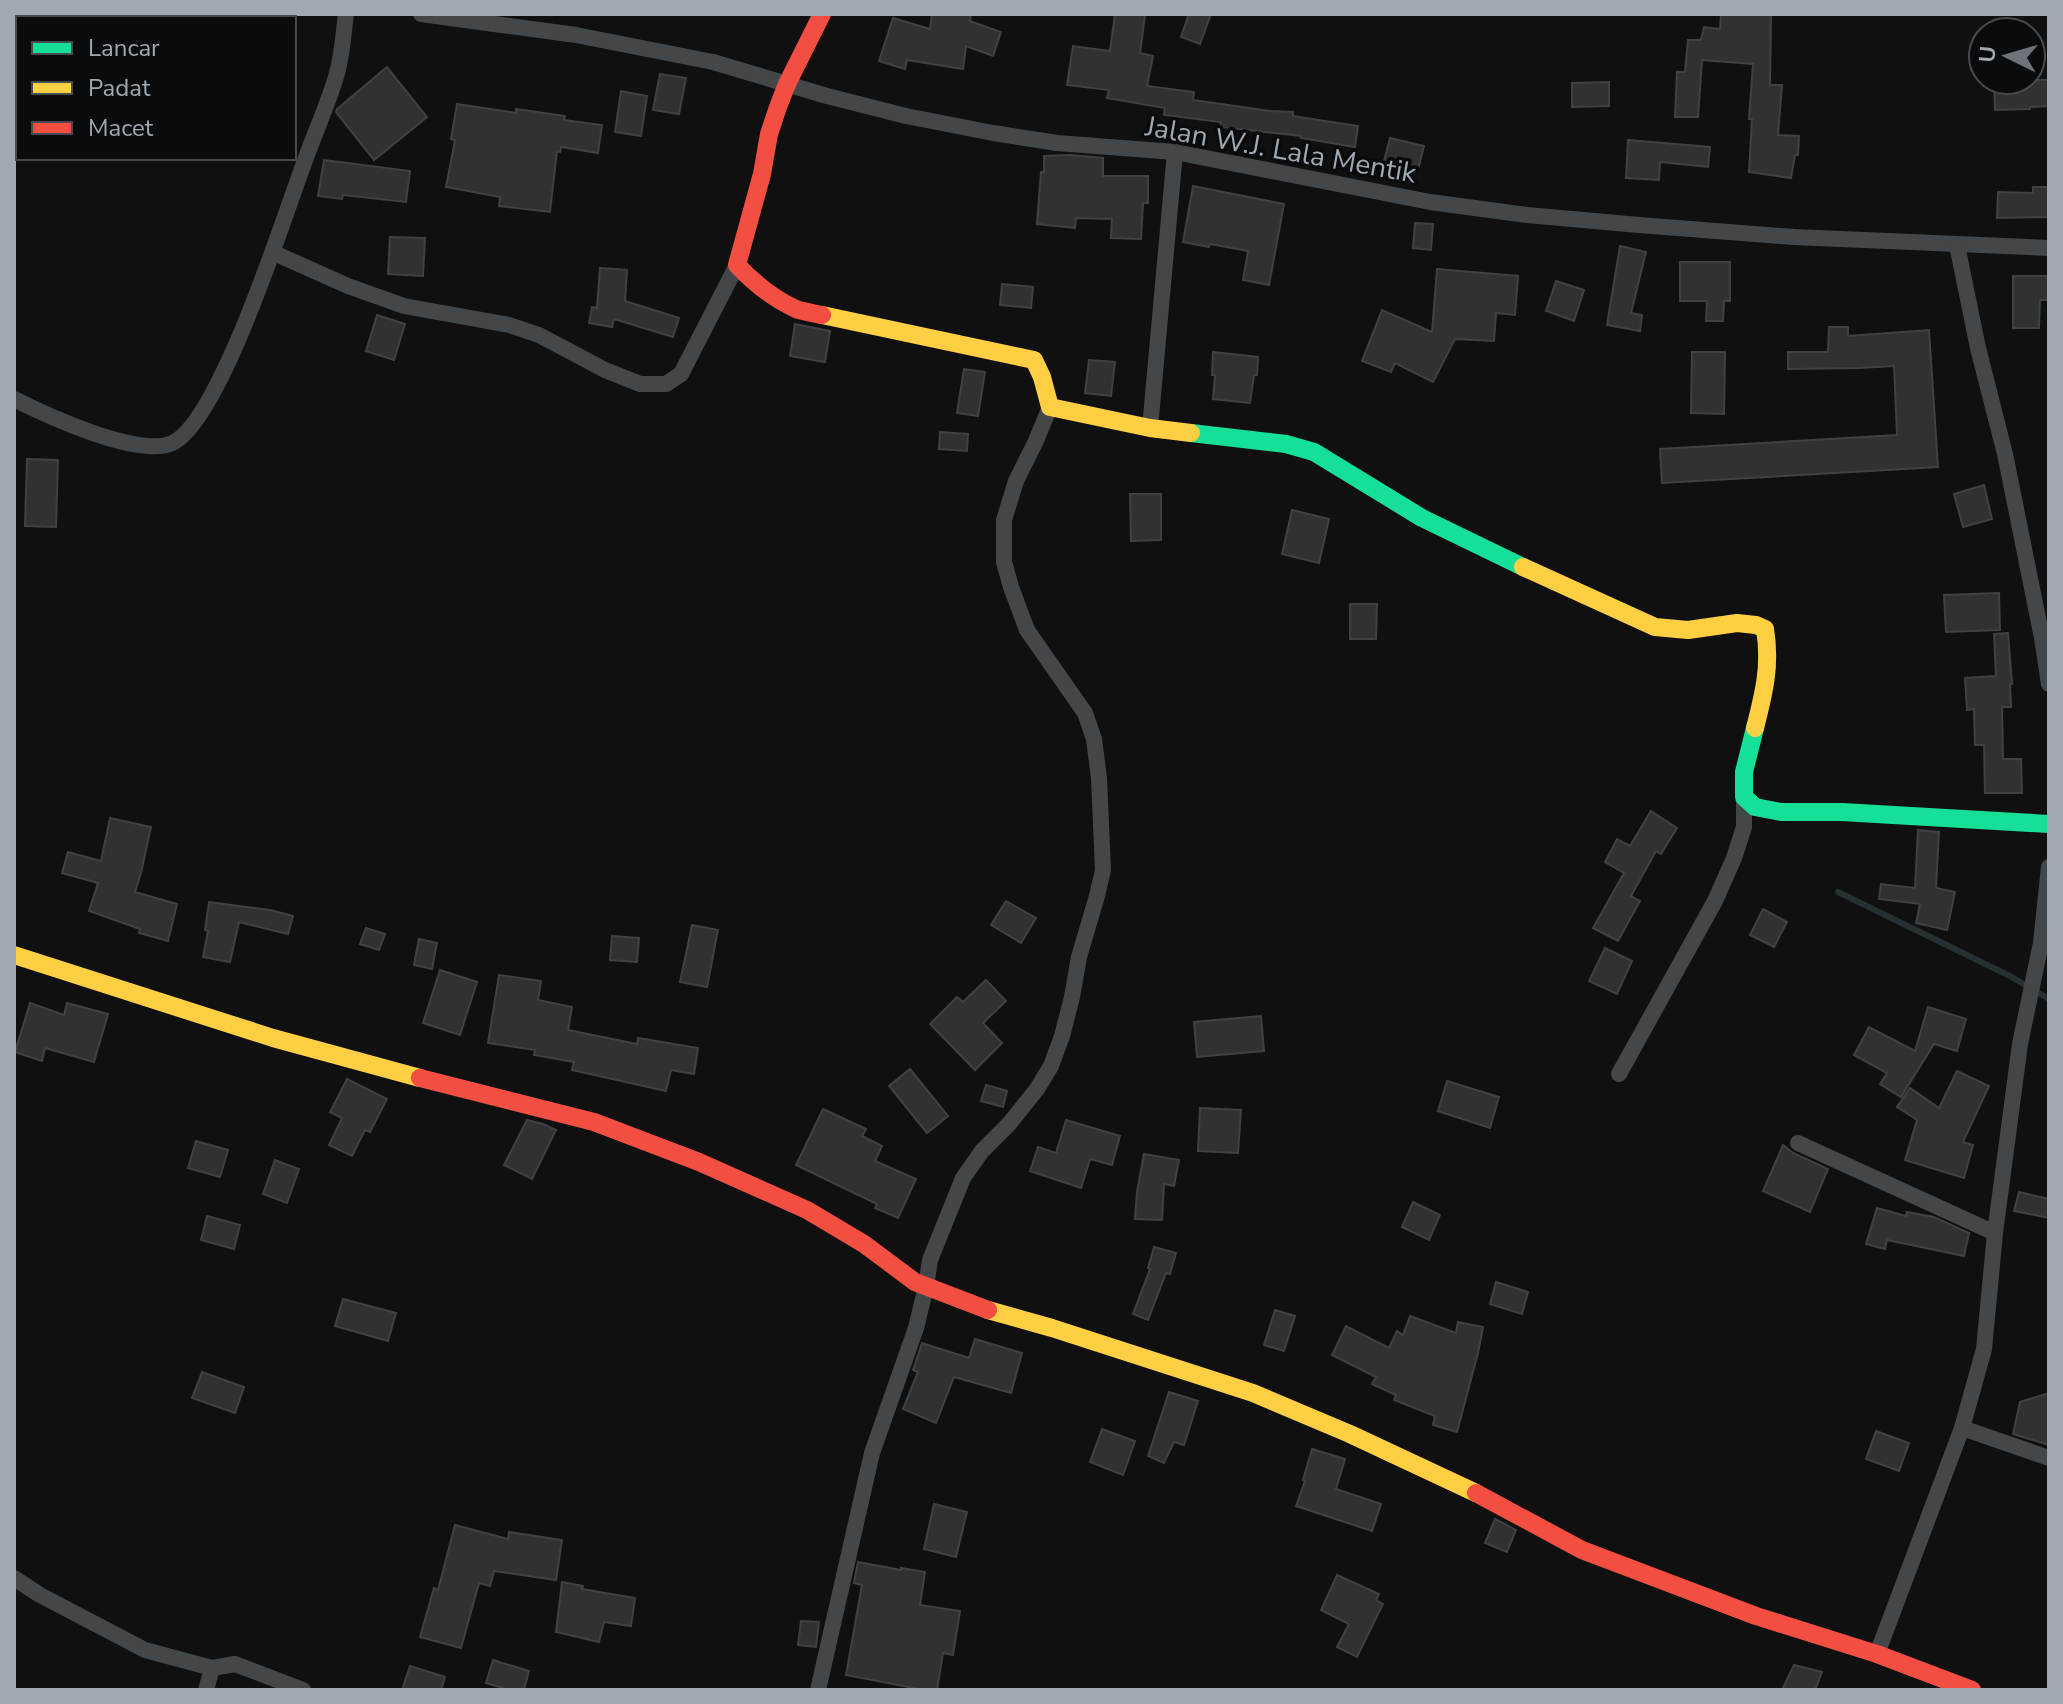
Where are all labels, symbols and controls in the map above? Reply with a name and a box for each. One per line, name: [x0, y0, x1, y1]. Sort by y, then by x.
legend: [16, 16, 296, 160]
north arrow: [1967, 16, 2047, 96]
text: Lancar: [88, 32, 160, 64]
text: U: [1972, 45, 2004, 64]
text: Padat: [88, 72, 151, 104]
street label: Jalan W.J. Lala Mentik: [1141, 107, 1420, 193]
text: Macet: [88, 112, 154, 144]

